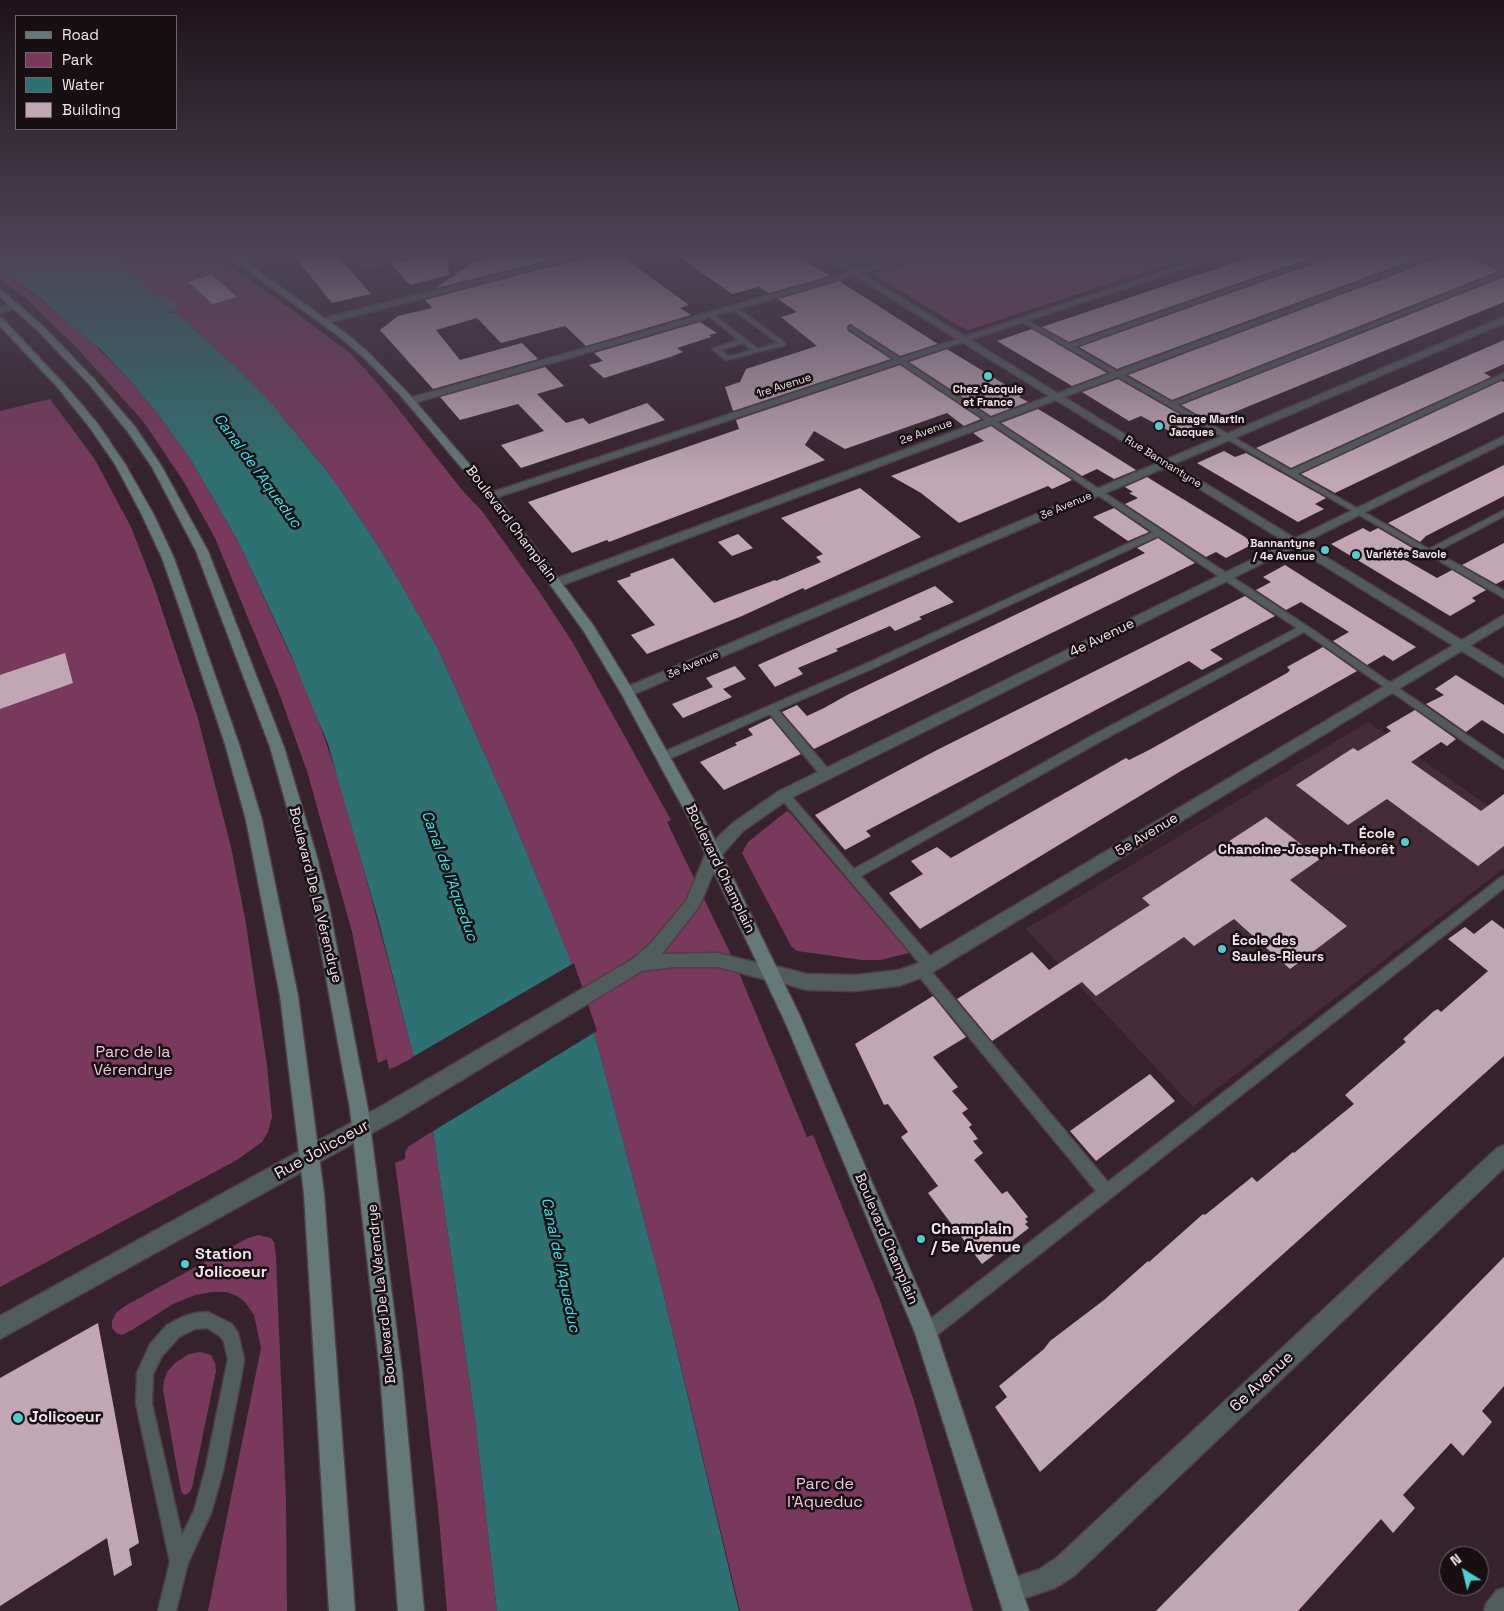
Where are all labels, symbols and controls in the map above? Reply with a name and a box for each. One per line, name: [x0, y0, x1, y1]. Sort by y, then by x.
legend: [15, 15, 178, 130]
text: Road: [62, 25, 99, 44]
text: Park: [62, 50, 93, 69]
text: Water: [62, 75, 104, 94]
text: Building: [62, 100, 121, 119]
marker: Chez Jacquie et France: [982, 370, 994, 382]
street label: 1re Avenue: [755, 371, 813, 401]
place label: Chez Jacquie et France: [953, 383, 1023, 409]
water label: Canal de l'Aqueduc: [209, 410, 305, 532]
place label: Garage Martin Jacques: [1169, 413, 1244, 439]
street label: 2e Avenue: [898, 416, 954, 448]
marker: Garage Martin Jacques: [1153, 420, 1165, 432]
street label: Rue Bannantyne: [1122, 433, 1204, 491]
street label: Boulevard Champlain: [462, 463, 560, 585]
street label: 3e Avenue: [1038, 489, 1094, 523]
place label: Bannantyne / 4e Avenue: [1250, 537, 1315, 563]
marker: Bannantyne / 4e Avenue: [1319, 544, 1331, 556]
place label: Variétés Savoie: [1366, 548, 1447, 562]
marker: Variétés Savoie: [1350, 549, 1362, 561]
street label: 4e Avenue: [1067, 615, 1137, 661]
street label: 3e Avenue: [665, 648, 721, 682]
street label: Boulevard Champlain: [682, 802, 758, 936]
street label: Boulevard De La Vérendrye: [285, 805, 345, 985]
water label: Canal de l'Aqueduc: [417, 808, 481, 944]
street label: 5e Avenue: [1113, 810, 1181, 860]
place label: École Chanoine-Joseph-Théorêt: [1218, 826, 1395, 859]
marker: École Chanoine-Joseph-Théorêt: [1399, 836, 1411, 848]
place label: École des Saules-Rieurs: [1232, 933, 1324, 966]
marker: École des Saules-Rieurs: [1216, 943, 1228, 955]
park label: Parc de la Vérendrye: [93, 1043, 173, 1081]
street label: Rue Jolicoeur: [271, 1116, 373, 1184]
street label: Boulevard Champlain: [851, 1171, 921, 1307]
water label: Canal de l'Aqueduc: [537, 1196, 583, 1334]
street label: Boulevard De La Vérendrye: [364, 1203, 400, 1385]
place label: Champlain / 5e Avenue: [931, 1220, 1021, 1258]
marker: Champlain / 5e Avenue: [915, 1233, 927, 1245]
place label: Station Jolicoeur: [195, 1245, 267, 1283]
marker: Station Jolicoeur: [179, 1258, 191, 1270]
street label: 6e Avenue: [1226, 1348, 1298, 1416]
place label: Jolicoeur: [29, 1408, 101, 1428]
marker: Jolicoeur: [11, 1411, 25, 1425]
park label: Parc de l'Aqueduc: [787, 1475, 863, 1513]
north arrow: [1439, 1546, 1489, 1596]
text: N: [1447, 1550, 1465, 1570]

